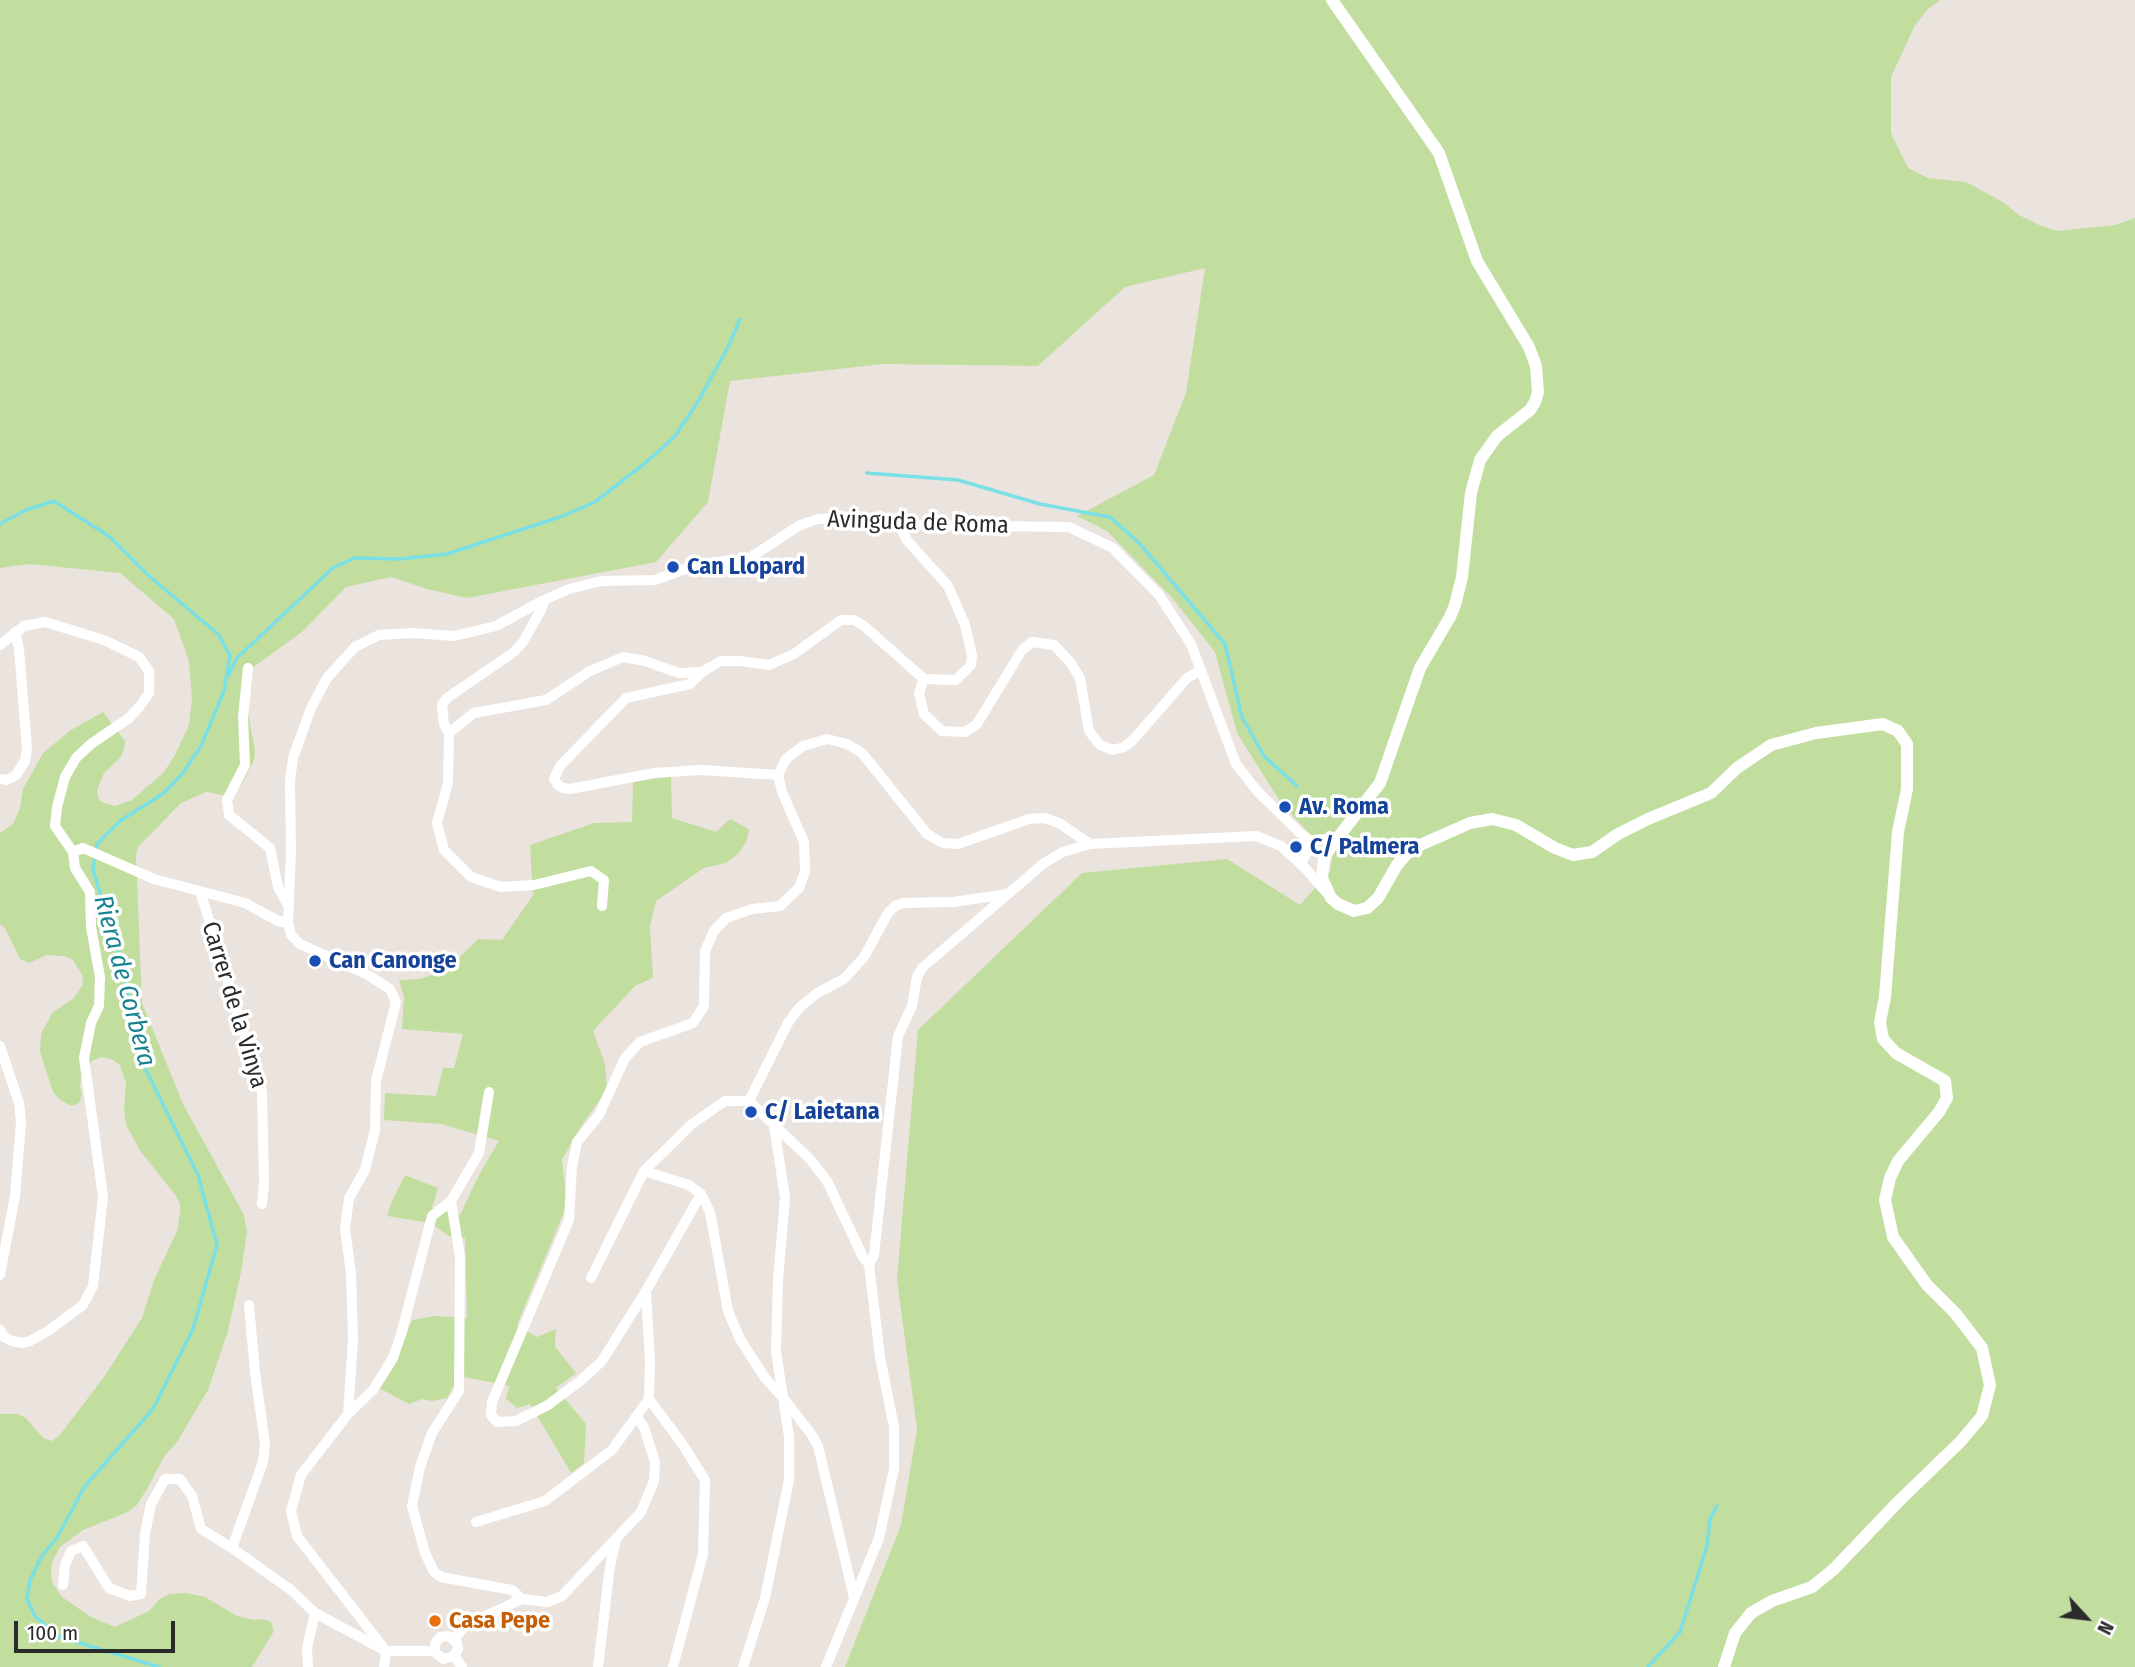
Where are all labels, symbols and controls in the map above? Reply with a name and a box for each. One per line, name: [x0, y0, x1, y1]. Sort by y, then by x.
street label: Avinguda de Roma: [827, 505, 1009, 541]
place label: Can Llopard: [687, 553, 805, 581]
marker: Can Llopard: [665, 559, 681, 575]
place label: Av. Roma: [1299, 793, 1389, 821]
marker: Av. Roma: [1277, 799, 1293, 815]
place label: C/ Palmera: [1310, 833, 1419, 861]
marker: C/ Palmera: [1288, 839, 1304, 855]
water label: Riera de Corbera: [86, 892, 162, 1070]
street label: Carrer de la Vinya: [195, 918, 273, 1092]
place label: Can Canonge: [329, 947, 457, 975]
marker: Can Canonge: [307, 953, 323, 969]
place label: C/ Laietana: [765, 1098, 880, 1126]
marker: C/ Laietana: [743, 1104, 759, 1120]
north arrow: [2051, 1583, 2121, 1653]
place label: Casa Pepe: [449, 1607, 550, 1635]
scale bar: [18, 1608, 178, 1652]
marker: Casa Pepe: [427, 1613, 443, 1629]
text: N: [2092, 1617, 2118, 1638]
text: 100 m: [27, 1620, 78, 1646]

